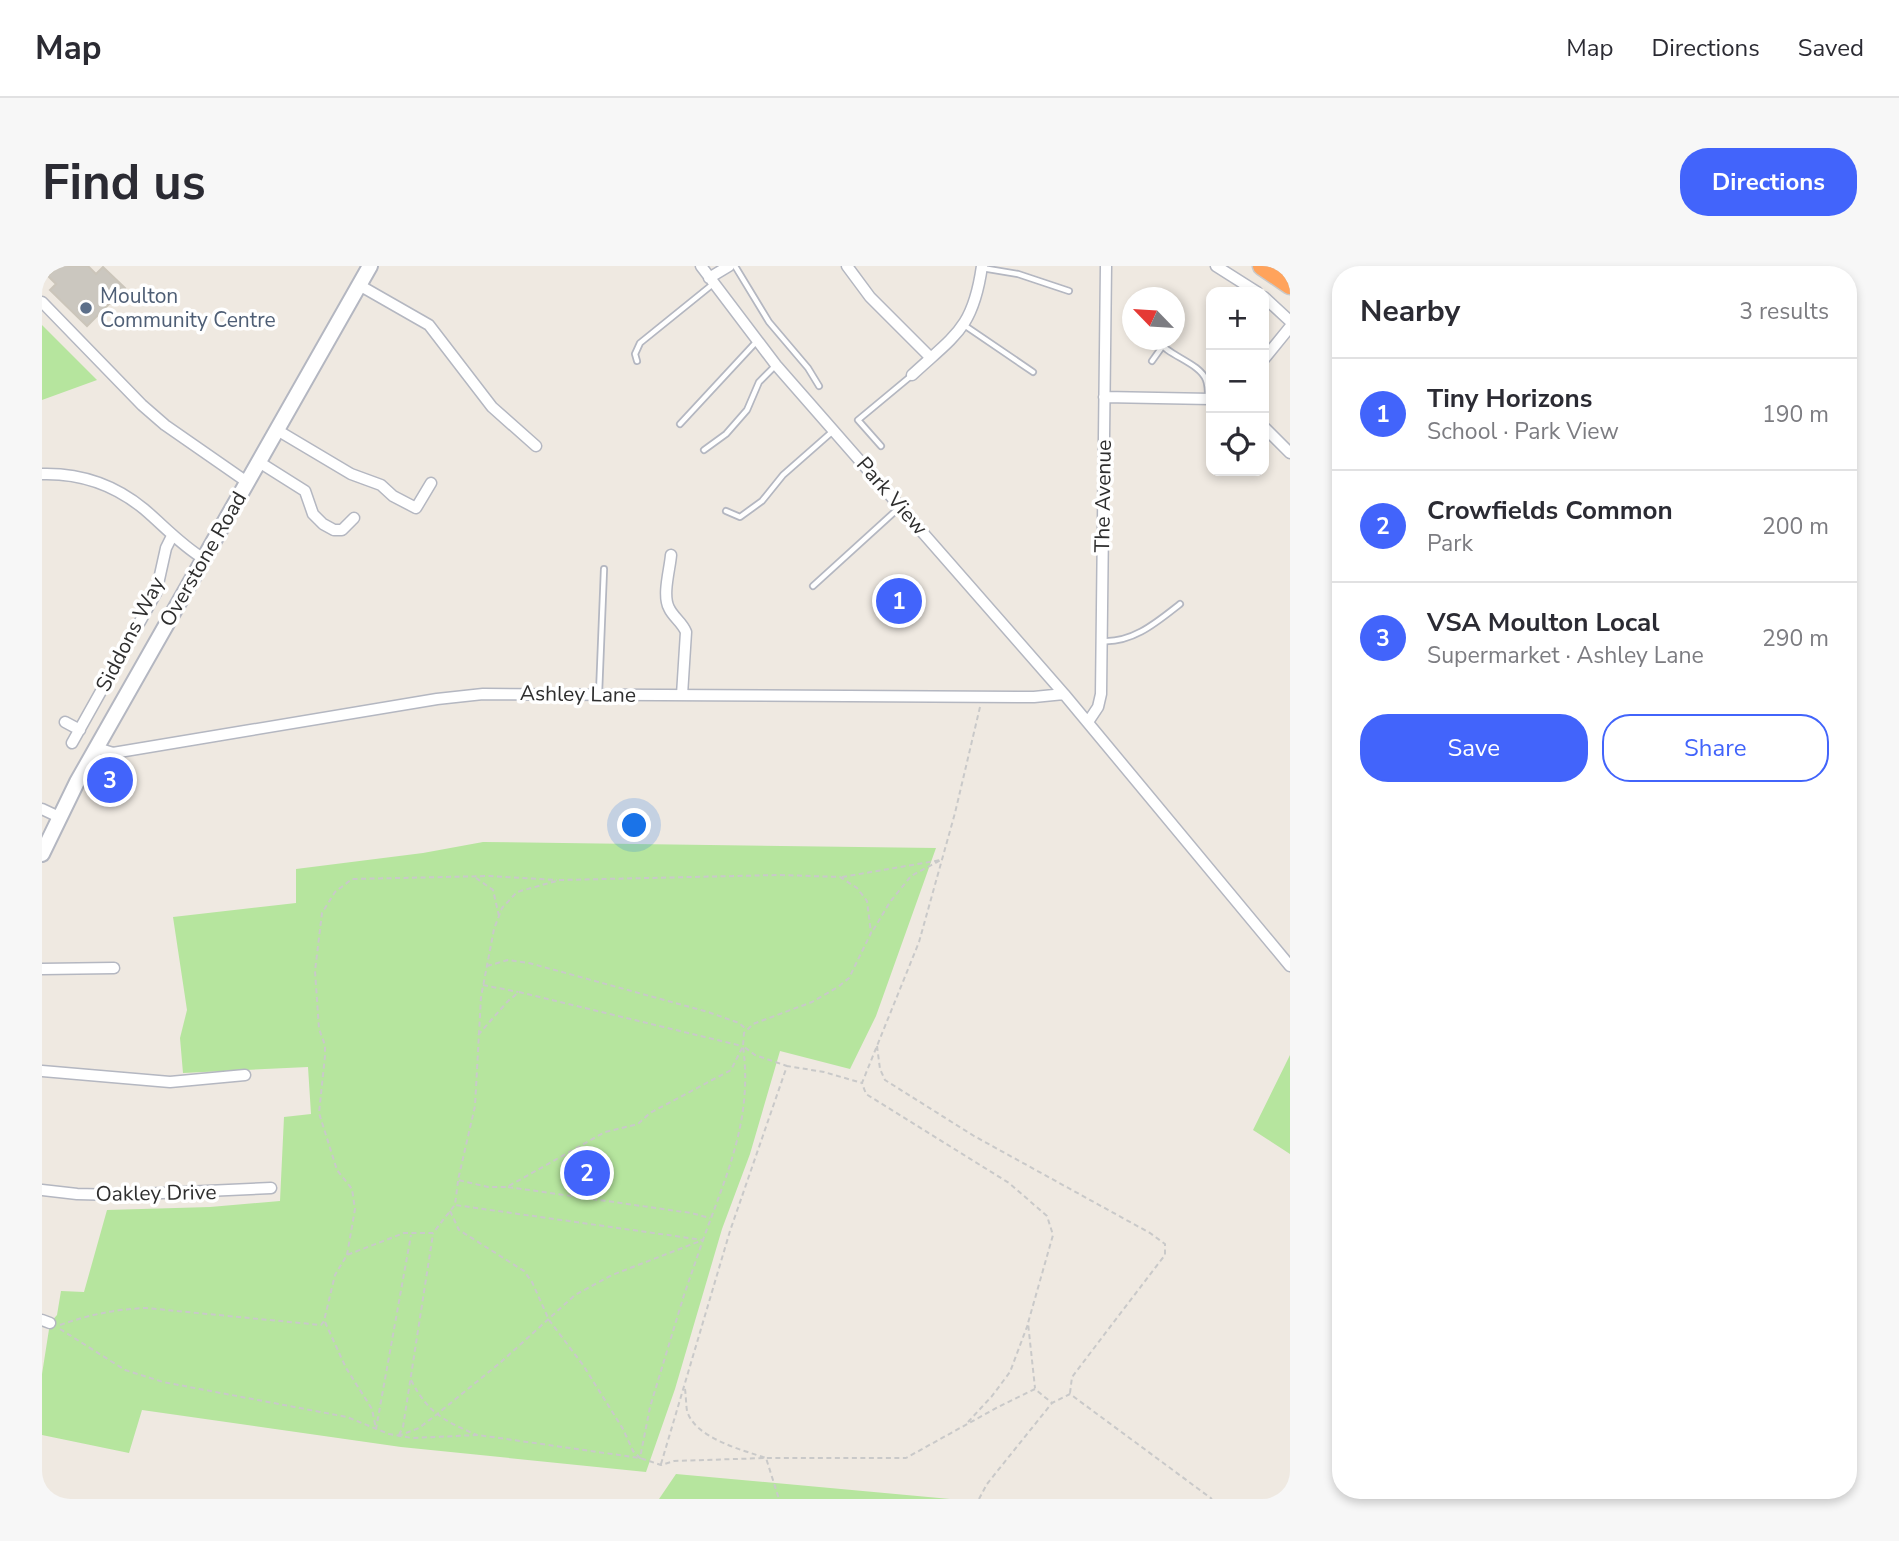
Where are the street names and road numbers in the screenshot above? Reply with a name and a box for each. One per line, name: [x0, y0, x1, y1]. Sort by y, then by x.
street label: The Avenue: [1088, 439, 1118, 553]
street label: Park View: [850, 451, 934, 541]
street label: Overstone Road: [153, 486, 253, 632]
street label: Siddons Way: [89, 572, 171, 696]
street label: Ashley Lane: [520, 679, 636, 709]
street label: Oakley Drive: [95, 1178, 217, 1208]

